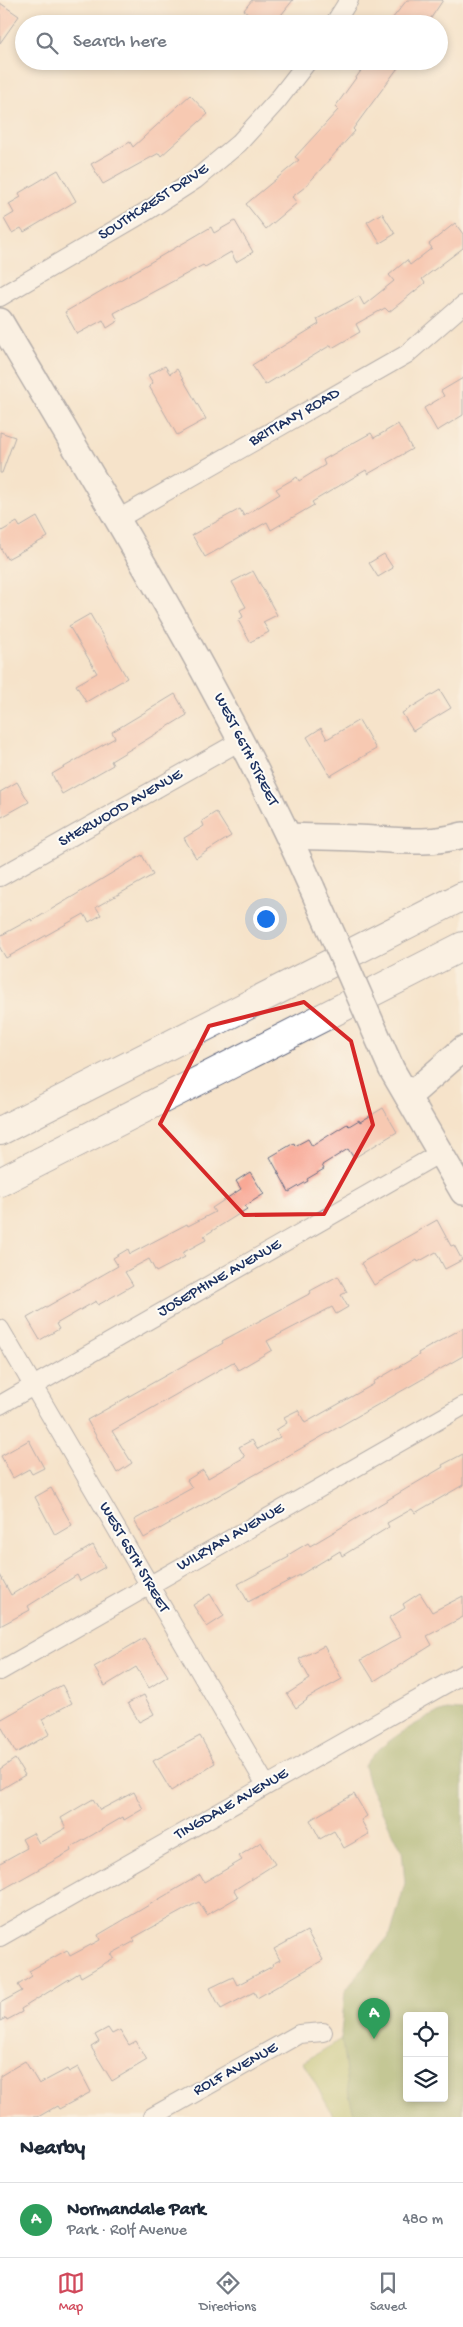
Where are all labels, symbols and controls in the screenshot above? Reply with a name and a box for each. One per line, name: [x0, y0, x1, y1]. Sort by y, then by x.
search box: [15, 15, 448, 70]
icon: search: [33, 29, 61, 57]
text: Search here: [73, 31, 167, 54]
street label: SOUTHCREST DRIVE: [95, 160, 213, 246]
street label: BRITTANY ROAD: [245, 384, 344, 452]
street label: WEST 66TH STREET: [208, 690, 282, 810]
street label: SHERWOOD AVENUE: [56, 765, 187, 852]
your location: [253, 906, 279, 932]
street label: JOSEPHINE AVENUE: [155, 1235, 286, 1322]
street label: WEST 65TH STREET: [94, 1499, 173, 1617]
street label: WILRYAN AVENUE: [174, 1499, 289, 1576]
street label: TINGDALE AVENUE: [171, 1764, 293, 1846]
pin: A: [358, 1998, 390, 2039]
map controls: [403, 2012, 448, 2102]
button: locate: [403, 2012, 448, 2057]
street label: ROLF AVENUE: [190, 2038, 283, 2101]
button: layers: [403, 2057, 448, 2102]
text: Nearby: [20, 2137, 85, 2162]
text: Normandale Park: [67, 2199, 205, 2222]
text: A: [31, 2211, 41, 2230]
text: 480 m: [402, 2211, 443, 2230]
text: Park · Rolf Avenue: [67, 2222, 187, 2241]
tab: Map: [57, 2269, 85, 2316]
tab: Directions: [199, 2269, 256, 2316]
tab: Saved: [370, 2269, 406, 2316]

